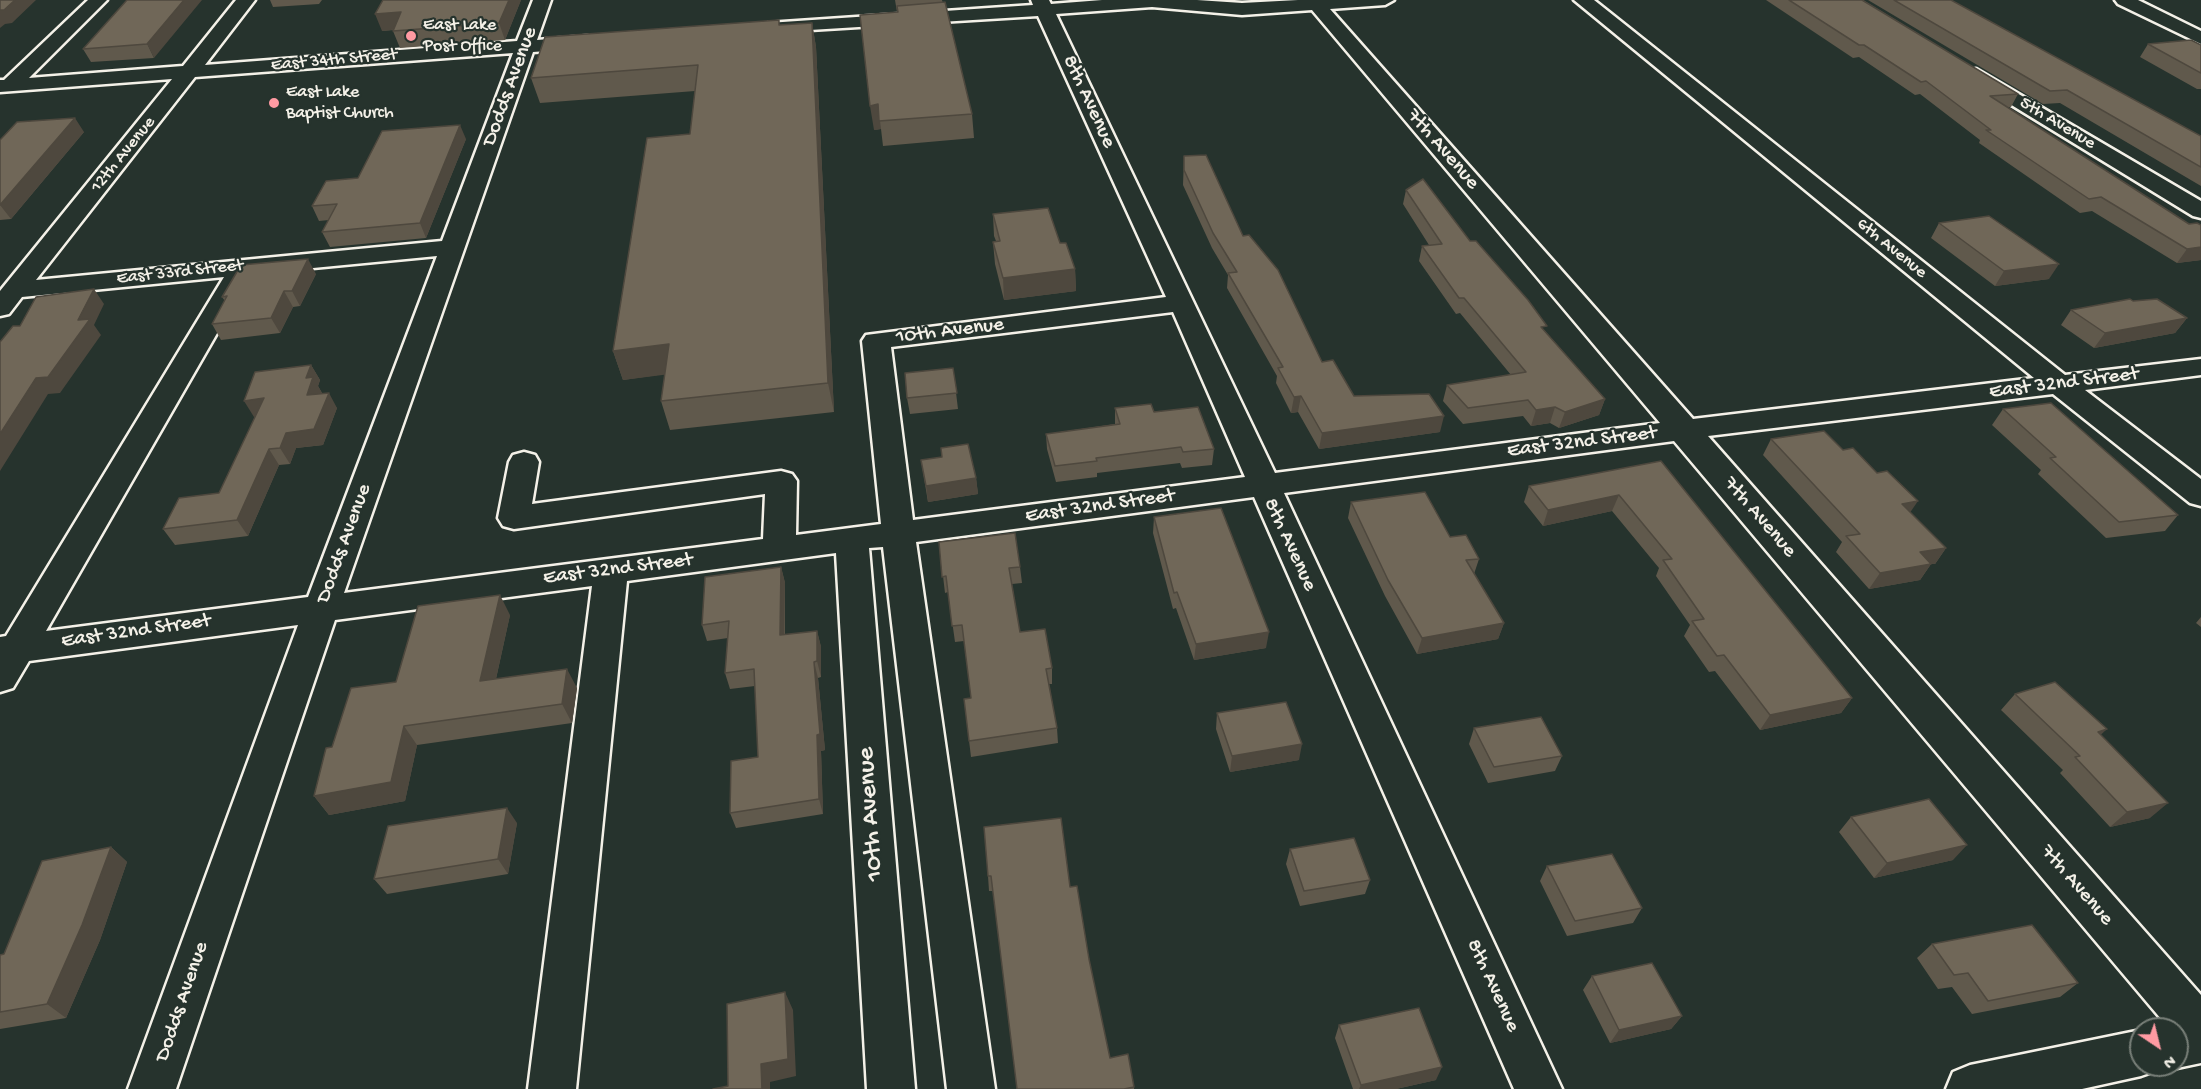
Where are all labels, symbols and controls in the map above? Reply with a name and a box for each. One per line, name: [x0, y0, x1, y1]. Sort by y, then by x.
place label: East Lake Post Office: [423, 15, 502, 57]
street label: Dodds Avenue: [478, 24, 544, 150]
marker: East Lake Post Office: [404, 29, 418, 43]
street label: East 34th Street: [270, 45, 398, 77]
street label: 8th Avenue: [1056, 52, 1120, 152]
place label: East Lake Baptist Church: [286, 82, 394, 124]
street label: 5th Avenue: [2015, 93, 2099, 155]
marker: East Lake Baptist Church: [267, 96, 281, 110]
street label: 7th Avenue: [1400, 104, 1484, 196]
street label: 12th Avenue: [87, 113, 161, 197]
street label: 6th Avenue: [1851, 214, 1931, 284]
street label: East 33rd Street: [116, 256, 244, 290]
street label: 10th Avenue: [895, 313, 1005, 351]
street label: East 32nd Street: [1988, 362, 2140, 406]
street label: East 32nd Street: [1506, 421, 1658, 465]
street label: 7th Avenue: [1717, 472, 1801, 564]
street label: Dodds Avenue: [312, 481, 378, 607]
street label: East 32nd Street: [1024, 484, 1176, 530]
street label: 8th Avenue: [1257, 495, 1321, 595]
street label: East 32nd Street: [542, 548, 694, 592]
street label: East 32nd Street: [60, 609, 212, 655]
street label: 10th Avenue: [852, 746, 892, 882]
street label: 7th Avenue: [2034, 840, 2118, 932]
street label: 8th Avenue: [1460, 936, 1524, 1036]
street label: Dodds Avenue: [151, 939, 215, 1065]
north arrow: [2129, 1017, 2189, 1077]
text: N: [2159, 1050, 2178, 1071]

